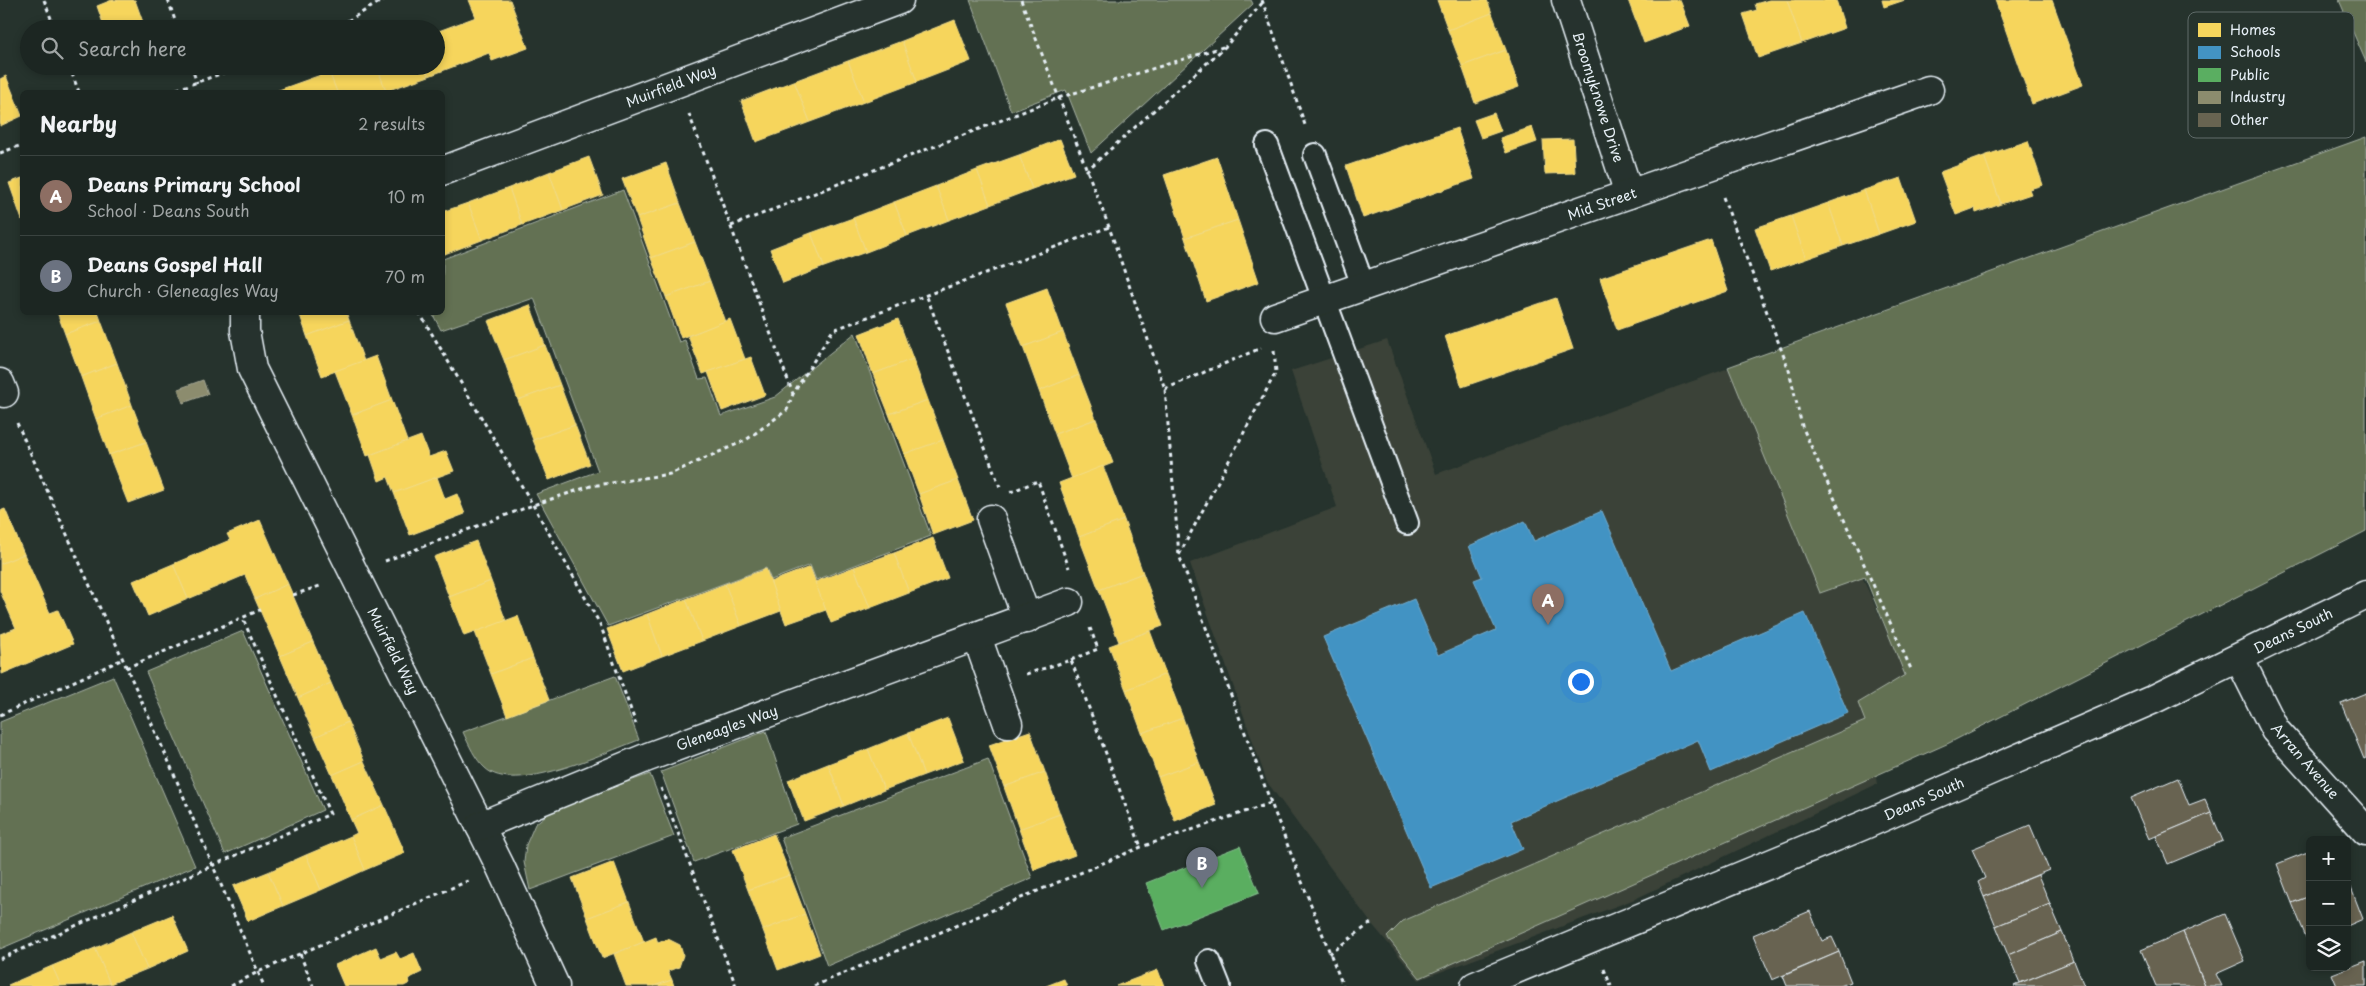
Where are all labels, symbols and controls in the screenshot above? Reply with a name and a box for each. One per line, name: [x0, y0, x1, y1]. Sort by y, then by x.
legend: [2188, 12, 2354, 138]
text: Homes: [2230, 19, 2276, 40]
search box: [20, 20, 445, 75]
street label: Broomyknowe Drive: [1567, 29, 1630, 165]
icon: search: [38, 34, 66, 62]
text: Search here: [78, 34, 187, 62]
text: Schools: [2230, 41, 2280, 62]
street label: Muirfield Way: [623, 59, 719, 112]
text: Public: [2230, 64, 2270, 85]
text: Industry: [2230, 86, 2285, 107]
text: Nearby: [40, 107, 117, 139]
text: Other: [2230, 109, 2269, 130]
text: 2 results: [358, 111, 425, 135]
text: Deans Primary School: [87, 170, 301, 198]
street label: Mid Street: [1564, 182, 1639, 225]
text: A: [50, 184, 62, 208]
text: 10 m: [388, 184, 425, 208]
text: School · Deans South: [87, 198, 249, 222]
text: Deans Gospel Hall: [87, 250, 262, 278]
text: B: [51, 264, 61, 288]
text: 70 m: [385, 264, 425, 288]
text: Church · Gleneagles Way: [87, 278, 279, 302]
pin: A: [1532, 584, 1564, 625]
street label: Deans South: [2250, 602, 2336, 659]
street label: Muirfield Way: [363, 604, 424, 698]
your location: [1568, 669, 1594, 695]
street label: Gleneagles Way: [673, 699, 781, 756]
street label: Arran Avenue: [2266, 718, 2345, 803]
street label: Deans South: [1880, 771, 1967, 826]
map controls: [2306, 836, 2351, 971]
button: +: [2306, 836, 2351, 881]
pin: B: [1186, 847, 1218, 888]
button: −: [2306, 881, 2351, 926]
button: layers: [2306, 926, 2351, 971]

